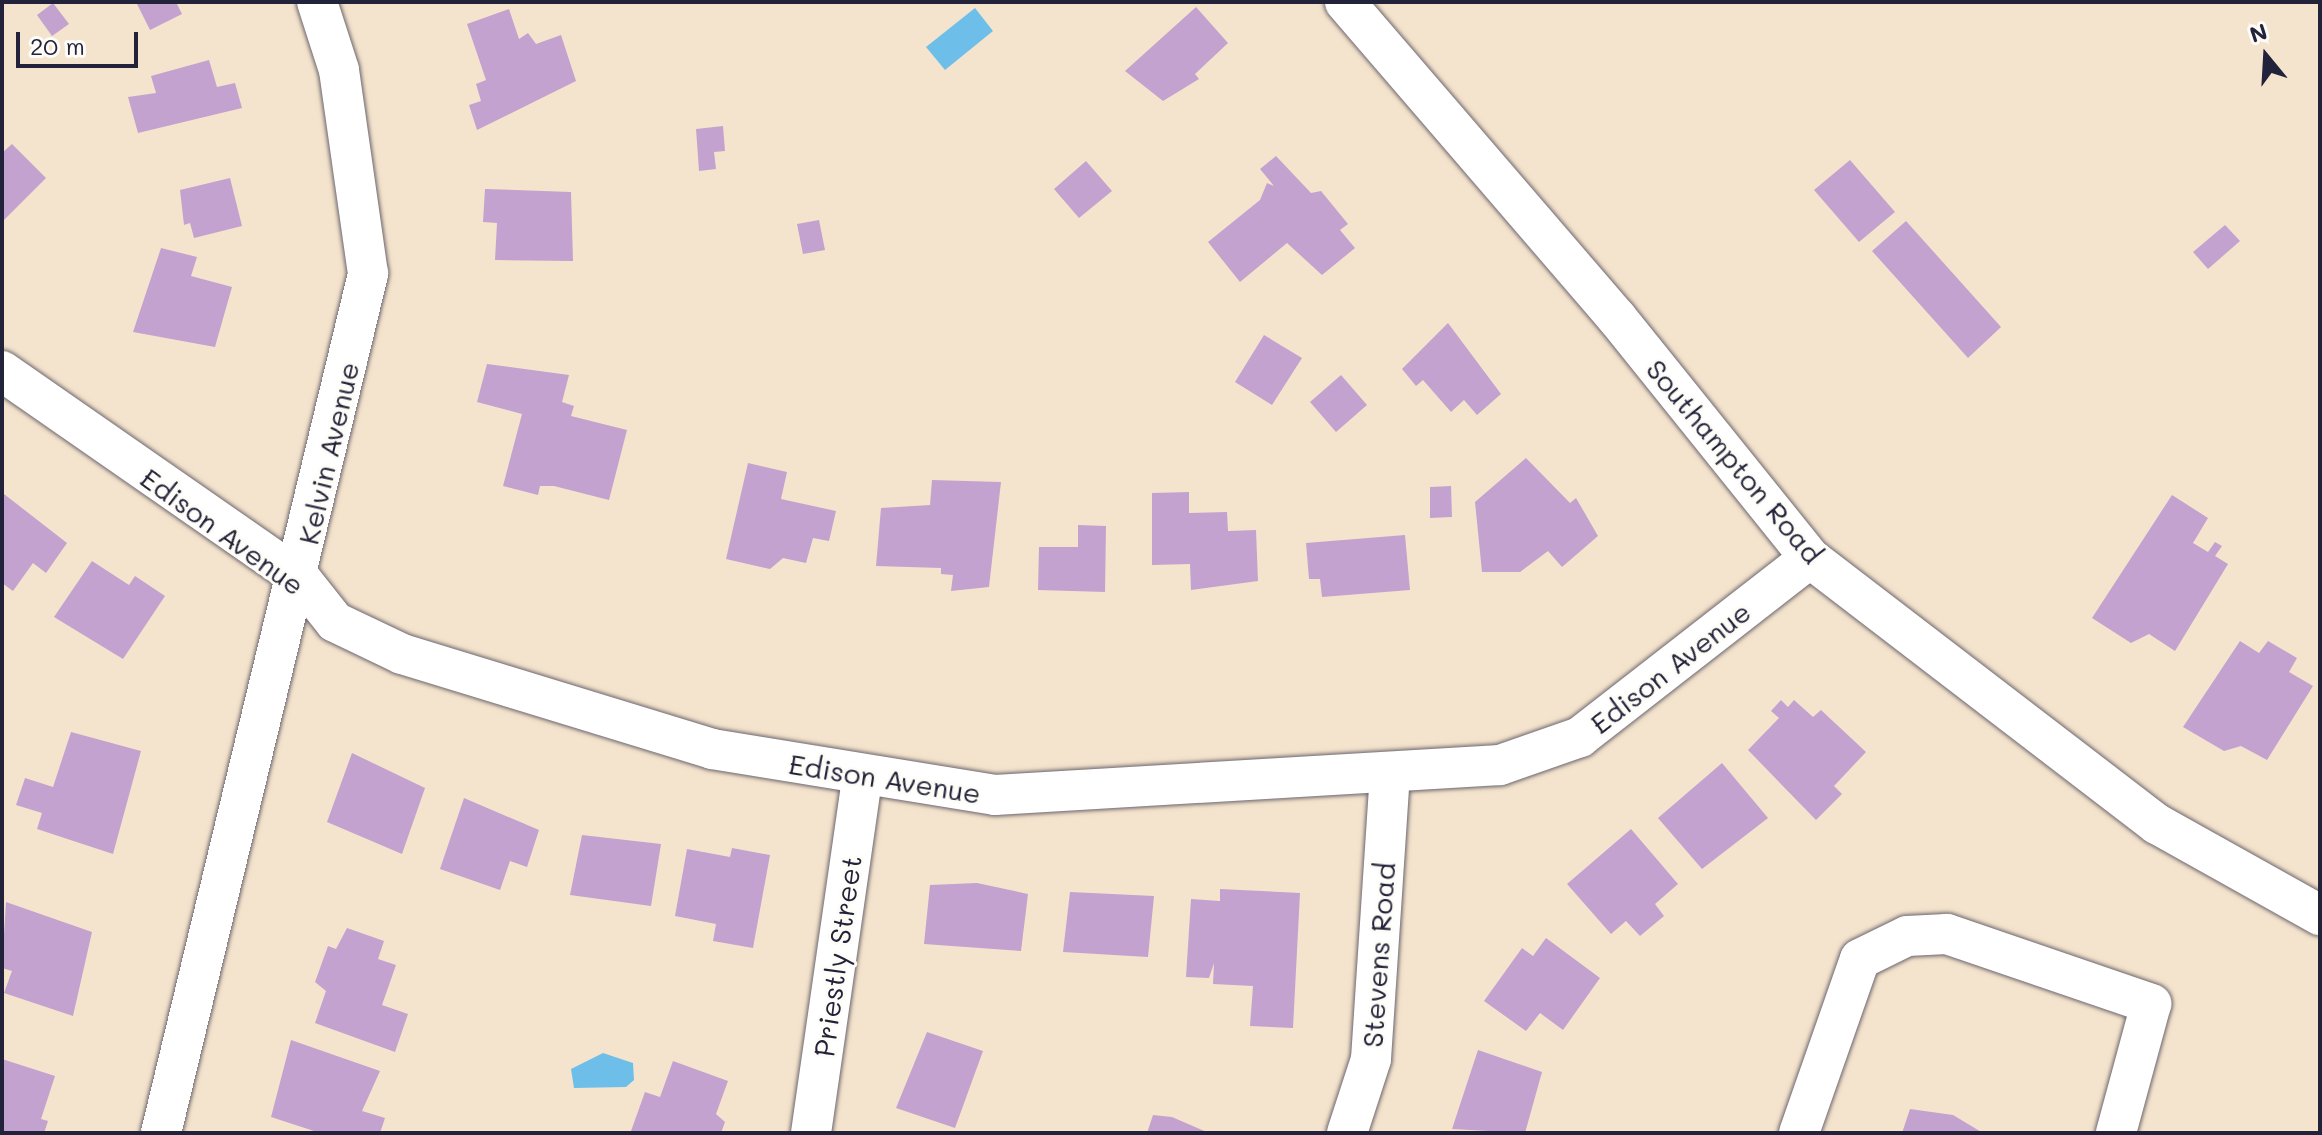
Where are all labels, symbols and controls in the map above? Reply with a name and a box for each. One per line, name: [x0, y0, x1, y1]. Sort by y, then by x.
scale bar: [20, 16, 142, 66]
north arrow: [2226, 16, 2306, 96]
text: N: [2246, 16, 2271, 49]
text: 20 m: [30, 30, 85, 61]
street label: Southampton Road: [1640, 352, 1830, 570]
street label: Kelvin Avenue: [291, 359, 365, 547]
street label: Edison Avenue: [135, 460, 311, 602]
street label: Edison Avenue: [1583, 594, 1757, 740]
street label: Edison Avenue: [787, 746, 983, 810]
street label: Priestly Street: [806, 853, 868, 1059]
street label: Stevens Road: [1355, 861, 1401, 1049]

